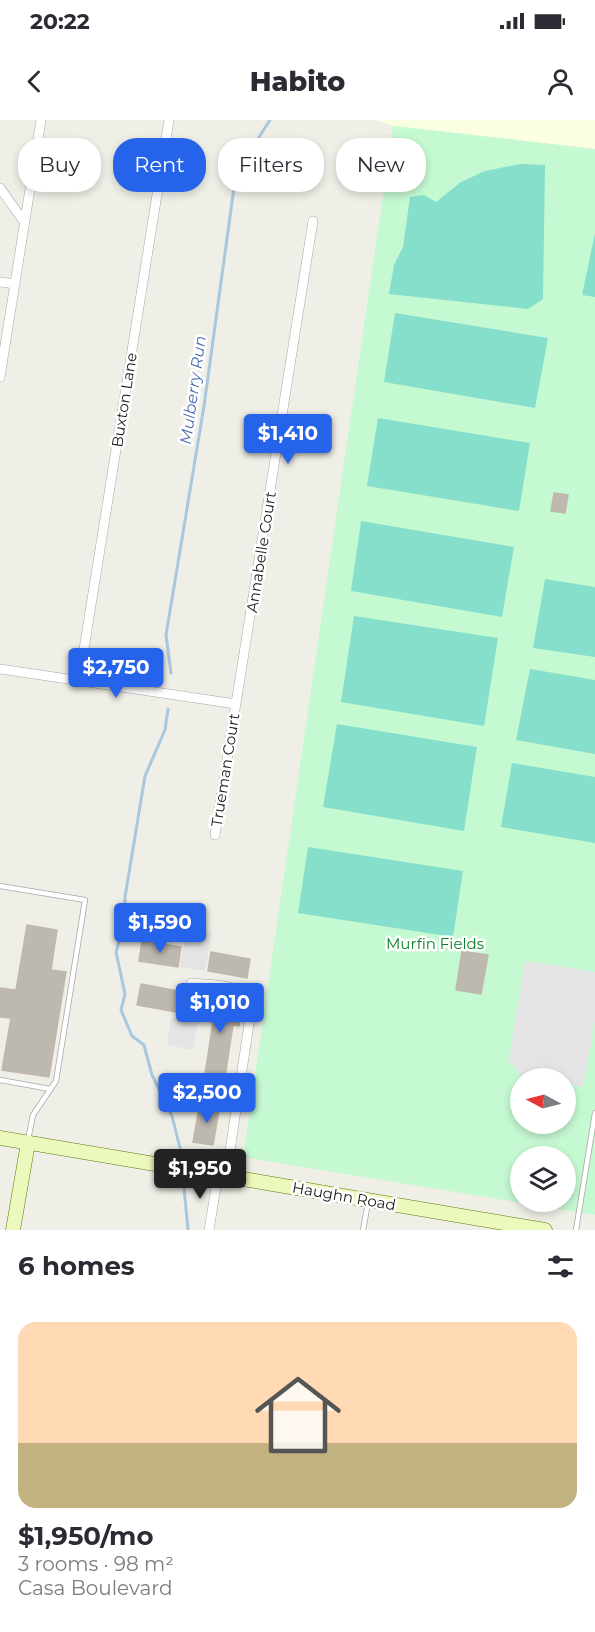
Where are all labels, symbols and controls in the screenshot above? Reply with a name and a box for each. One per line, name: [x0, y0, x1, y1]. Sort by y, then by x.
text: 20:22: [30, 8, 90, 35]
icon: back: [18, 65, 51, 98]
text: Habito: [250, 65, 345, 98]
icon: person: [544, 65, 577, 98]
chip: Buy: [18, 138, 101, 192]
chip: Rent: [113, 138, 206, 192]
chip: Filters: [218, 138, 324, 192]
chip: New: [336, 138, 426, 192]
water label: Mulberry Run: [176, 334, 210, 446]
street label: Buxton Lane: [107, 351, 141, 449]
pin: $1,410: [239, 414, 337, 465]
text: $1,410: [258, 421, 318, 445]
street label: Annabelle Court: [242, 490, 280, 614]
pin: $2,750: [67, 648, 165, 699]
text: $2,750: [82, 655, 150, 679]
street label: Trueman Court: [207, 712, 243, 828]
pin: $1,590: [111, 903, 209, 954]
text: $1,590: [128, 910, 192, 934]
park label: Murfin Fields: [386, 934, 484, 953]
pin: $1,010: [171, 983, 269, 1034]
text: $1,010: [190, 990, 250, 1014]
north arrow: [510, 1068, 576, 1134]
map controls: [510, 1068, 576, 1212]
pin: $2,500: [158, 1073, 256, 1124]
text: $2,500: [172, 1080, 242, 1104]
button: layers: [510, 1146, 576, 1212]
pin: $1,950: [151, 1149, 249, 1200]
text: $1,950: [168, 1156, 232, 1180]
street label: Haughn Road: [291, 1178, 397, 1214]
text: 6 homes: [18, 1250, 135, 1282]
icon: filters: [544, 1250, 577, 1283]
icon: home: [244, 1361, 352, 1469]
text: $1,950/mo: [18, 1520, 153, 1552]
text: 3 rooms · 98 m²: [18, 1552, 174, 1576]
text: Casa Boulevard: [18, 1576, 173, 1600]

